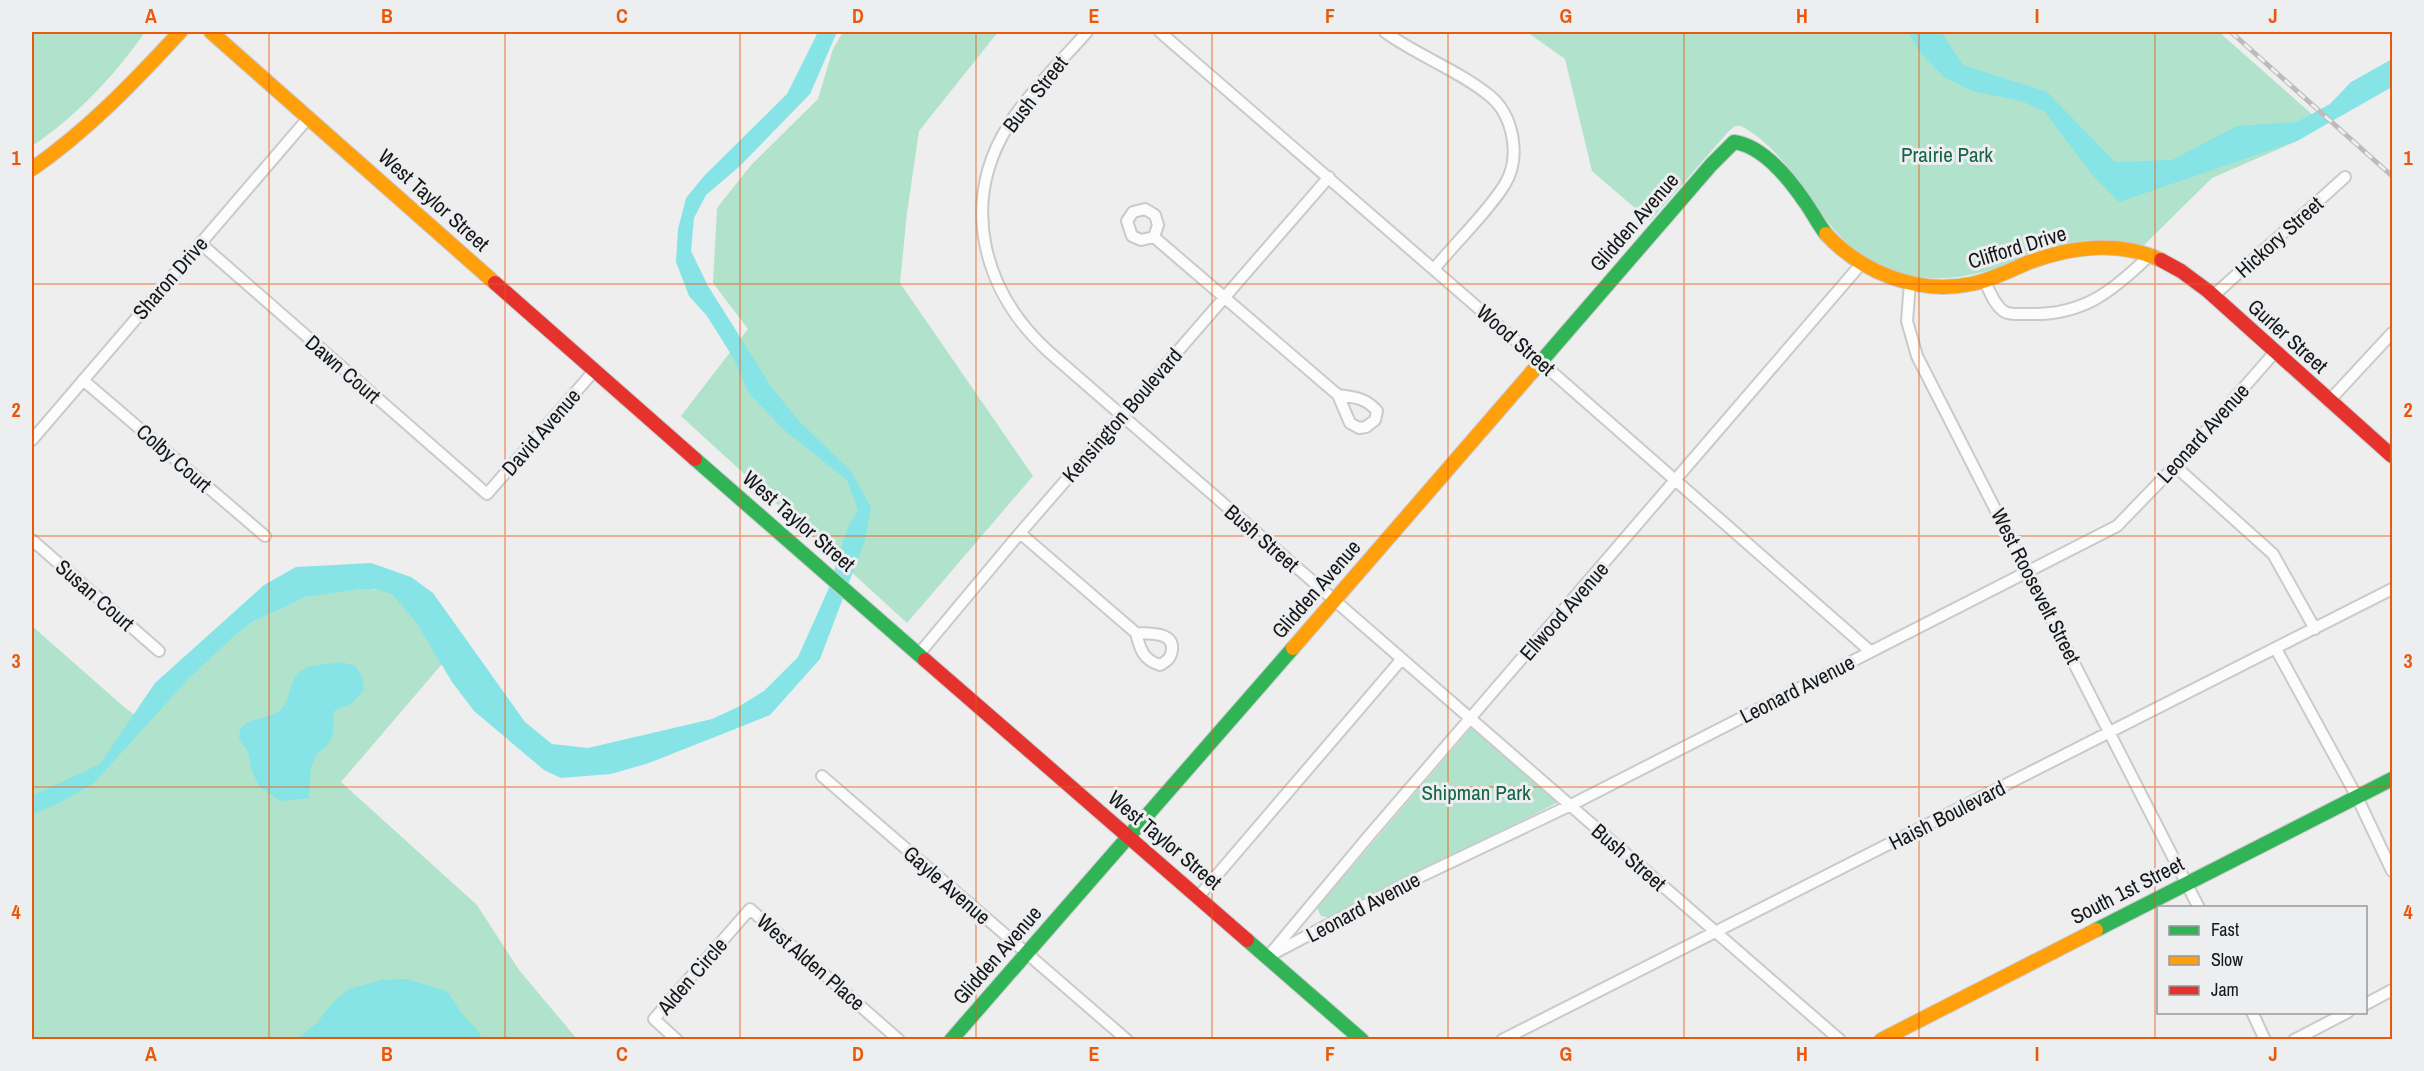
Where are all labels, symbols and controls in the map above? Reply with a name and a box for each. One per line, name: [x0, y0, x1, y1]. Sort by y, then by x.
text: A: [145, 2, 157, 29]
text: B: [381, 2, 393, 29]
text: C: [616, 2, 628, 29]
text: D: [852, 2, 864, 29]
text: E: [1089, 2, 1100, 29]
text: F: [1325, 2, 1335, 29]
text: G: [1560, 2, 1572, 29]
text: H: [1796, 2, 1808, 29]
text: I: [2035, 2, 2039, 29]
text: J: [2268, 2, 2278, 29]
street label: Bush Street: [996, 49, 1074, 138]
park label: Prairie Park: [1901, 140, 1993, 169]
street label: West Taylor Street: [372, 142, 496, 258]
text: 1: [11, 144, 21, 171]
text: 1: [2403, 144, 2413, 171]
street label: Glidden Avenue: [1583, 166, 1685, 278]
street label: Hickory Street: [2229, 190, 2329, 284]
street label: Clifford Drive: [1964, 218, 2070, 276]
street label: Sharon Drive: [126, 230, 214, 326]
street label: Gurler Street: [2242, 292, 2334, 380]
street label: Wood Street: [1470, 298, 1562, 382]
street label: Dawn Court: [299, 328, 387, 410]
street label: Kensington Boulevard: [1055, 342, 1189, 488]
street label: Leonard Avenue: [2150, 377, 2256, 489]
street label: David Avenue: [495, 382, 587, 482]
text: 2: [11, 396, 21, 423]
text: 2: [2403, 396, 2413, 423]
street label: Colby Court: [130, 417, 218, 499]
street label: West Taylor Street: [736, 464, 862, 578]
street label: Bush Street: [1219, 498, 1306, 579]
street label: West Roosevelt Street: [1984, 503, 2088, 669]
street label: Glidden Avenue: [1265, 533, 1367, 645]
street label: Susan Court: [49, 553, 141, 637]
street label: Ellwood Avenue: [1513, 555, 1615, 667]
text: 3: [11, 647, 21, 674]
text: 3: [2403, 647, 2413, 674]
street label: Leonard Avenue: [1735, 648, 1859, 730]
street label: Haish Boulevard: [1884, 773, 2010, 857]
park label: Shipman Park: [1421, 778, 1531, 807]
street label: West Taylor Street: [1102, 784, 1228, 896]
street label: Bush Street: [1586, 817, 1673, 898]
street label: Gayle Avenue: [897, 839, 997, 931]
street label: South 1st Street: [2065, 849, 2189, 931]
street label: Leonard Avenue: [1301, 865, 1425, 949]
text: 4: [11, 898, 21, 925]
text: 4: [2403, 898, 2413, 925]
street label: Glidden Avenue: [946, 899, 1048, 1011]
legend: [2157, 906, 2367, 1014]
street label: West Alden Place: [751, 907, 871, 1017]
text: Fast: [2211, 917, 2239, 942]
street label: Alden Circle: [650, 931, 734, 1022]
text: Slow: [2211, 947, 2243, 972]
text: Jam: [2211, 977, 2239, 1002]
text: A: [145, 1040, 157, 1067]
text: B: [381, 1040, 393, 1067]
text: C: [616, 1040, 628, 1067]
text: D: [852, 1040, 864, 1067]
text: E: [1089, 1040, 1100, 1067]
text: F: [1325, 1040, 1335, 1067]
text: G: [1560, 1040, 1572, 1067]
text: H: [1796, 1040, 1808, 1067]
text: I: [2035, 1040, 2039, 1067]
text: J: [2268, 1040, 2278, 1067]

